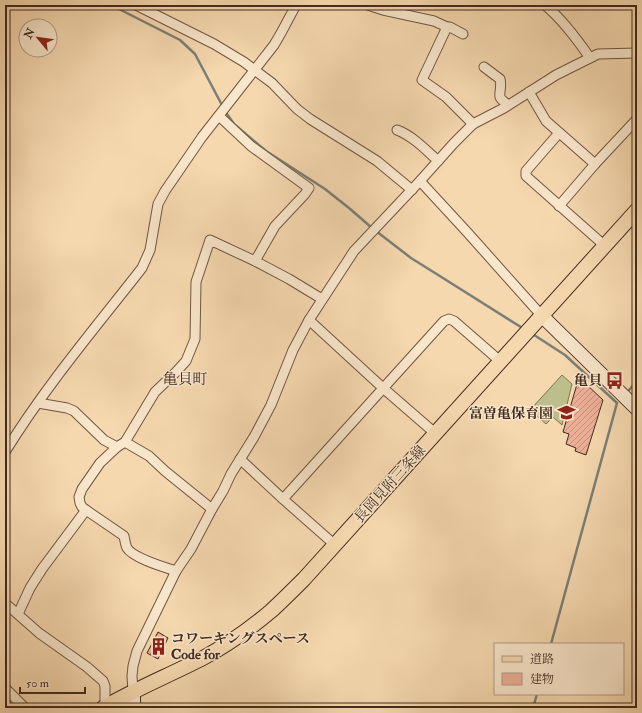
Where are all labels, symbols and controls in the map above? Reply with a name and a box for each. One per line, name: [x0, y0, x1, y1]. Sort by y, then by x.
north arrow: [18, 18, 58, 58]
text: N: [21, 25, 38, 42]
district label: 亀貝町: [162, 370, 208, 389]
bus stop icon: 亀貝: [605, 370, 625, 390]
place label: 亀貝: [574, 372, 602, 389]
school or university icon: 富曽亀保育園: [556, 403, 576, 423]
place label: 富曽亀保育園: [469, 405, 553, 422]
street label: 長岡見附三条線: [351, 442, 429, 526]
place label: コワーキングスペース Code for: [171, 630, 310, 663]
building icon: コワーキングスペース Code for: [148, 636, 168, 656]
legend: [494, 643, 624, 695]
text: 道路: [530, 652, 554, 667]
scale bar: [20, 669, 85, 695]
text: 建物: [530, 672, 554, 687]
text: 50 m: [26, 676, 50, 691]

